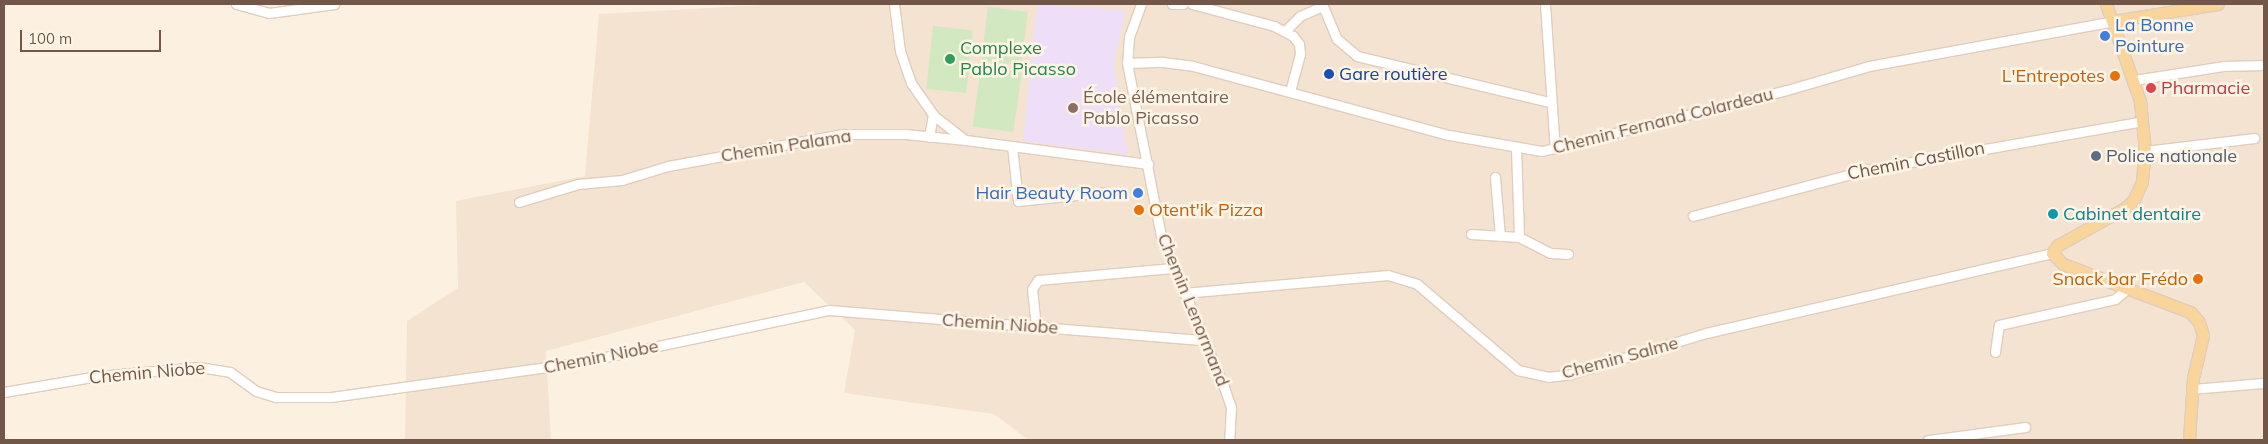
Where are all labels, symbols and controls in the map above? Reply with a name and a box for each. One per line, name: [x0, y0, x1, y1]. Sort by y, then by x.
place label: La Bonne Pointure: [2115, 15, 2194, 58]
scale bar: [22, 20, 164, 52]
text: 100 m: [28, 29, 72, 48]
marker: La Bonne Pointure: [2099, 30, 2111, 42]
place label: Complexe Pablo Picasso: [960, 38, 1076, 80]
marker: Complexe Pablo Picasso: [944, 53, 956, 65]
place label: Gare routière: [1339, 63, 1448, 85]
place label: L'Entrepotes: [2002, 65, 2105, 87]
marker: Gare routière: [1323, 68, 1335, 80]
marker: L'Entrepotes: [2109, 70, 2121, 82]
place label: Pharmacie: [2161, 77, 2250, 99]
marker: Pharmacie: [2145, 82, 2157, 94]
street label: Chemin Fernand Colardeau: [1550, 83, 1776, 159]
place label: École élémentaire Pablo Picasso: [1083, 87, 1229, 130]
marker: École élémentaire Pablo Picasso: [1067, 102, 1079, 114]
street label: Chemin Palama: [719, 125, 853, 167]
street label: Chemin Castillon: [1845, 137, 1987, 185]
place label: Police nationale: [2106, 145, 2237, 167]
marker: Police nationale: [2090, 150, 2102, 162]
place label: Hair Beauty Room: [975, 182, 1128, 204]
marker: Hair Beauty Room: [1132, 187, 1144, 199]
place label: Otent'ik Pizza: [1149, 199, 1263, 221]
place label: Cabinet dentaire: [2063, 203, 2201, 225]
marker: Otent'ik Pizza: [1133, 204, 1145, 216]
marker: Cabinet dentaire: [2047, 208, 2059, 220]
street label: Chemin Lenormand: [1152, 230, 1234, 390]
place label: Snack bar Frédo: [2053, 268, 2188, 290]
marker: Snack bar Frédo: [2192, 273, 2204, 285]
street label: Chemin Niobe: [941, 309, 1059, 339]
street label: Chemin Salme: [1559, 332, 1681, 384]
street label: Chemin Niobe: [542, 335, 660, 379]
street label: Chemin Niobe: [88, 357, 206, 389]

